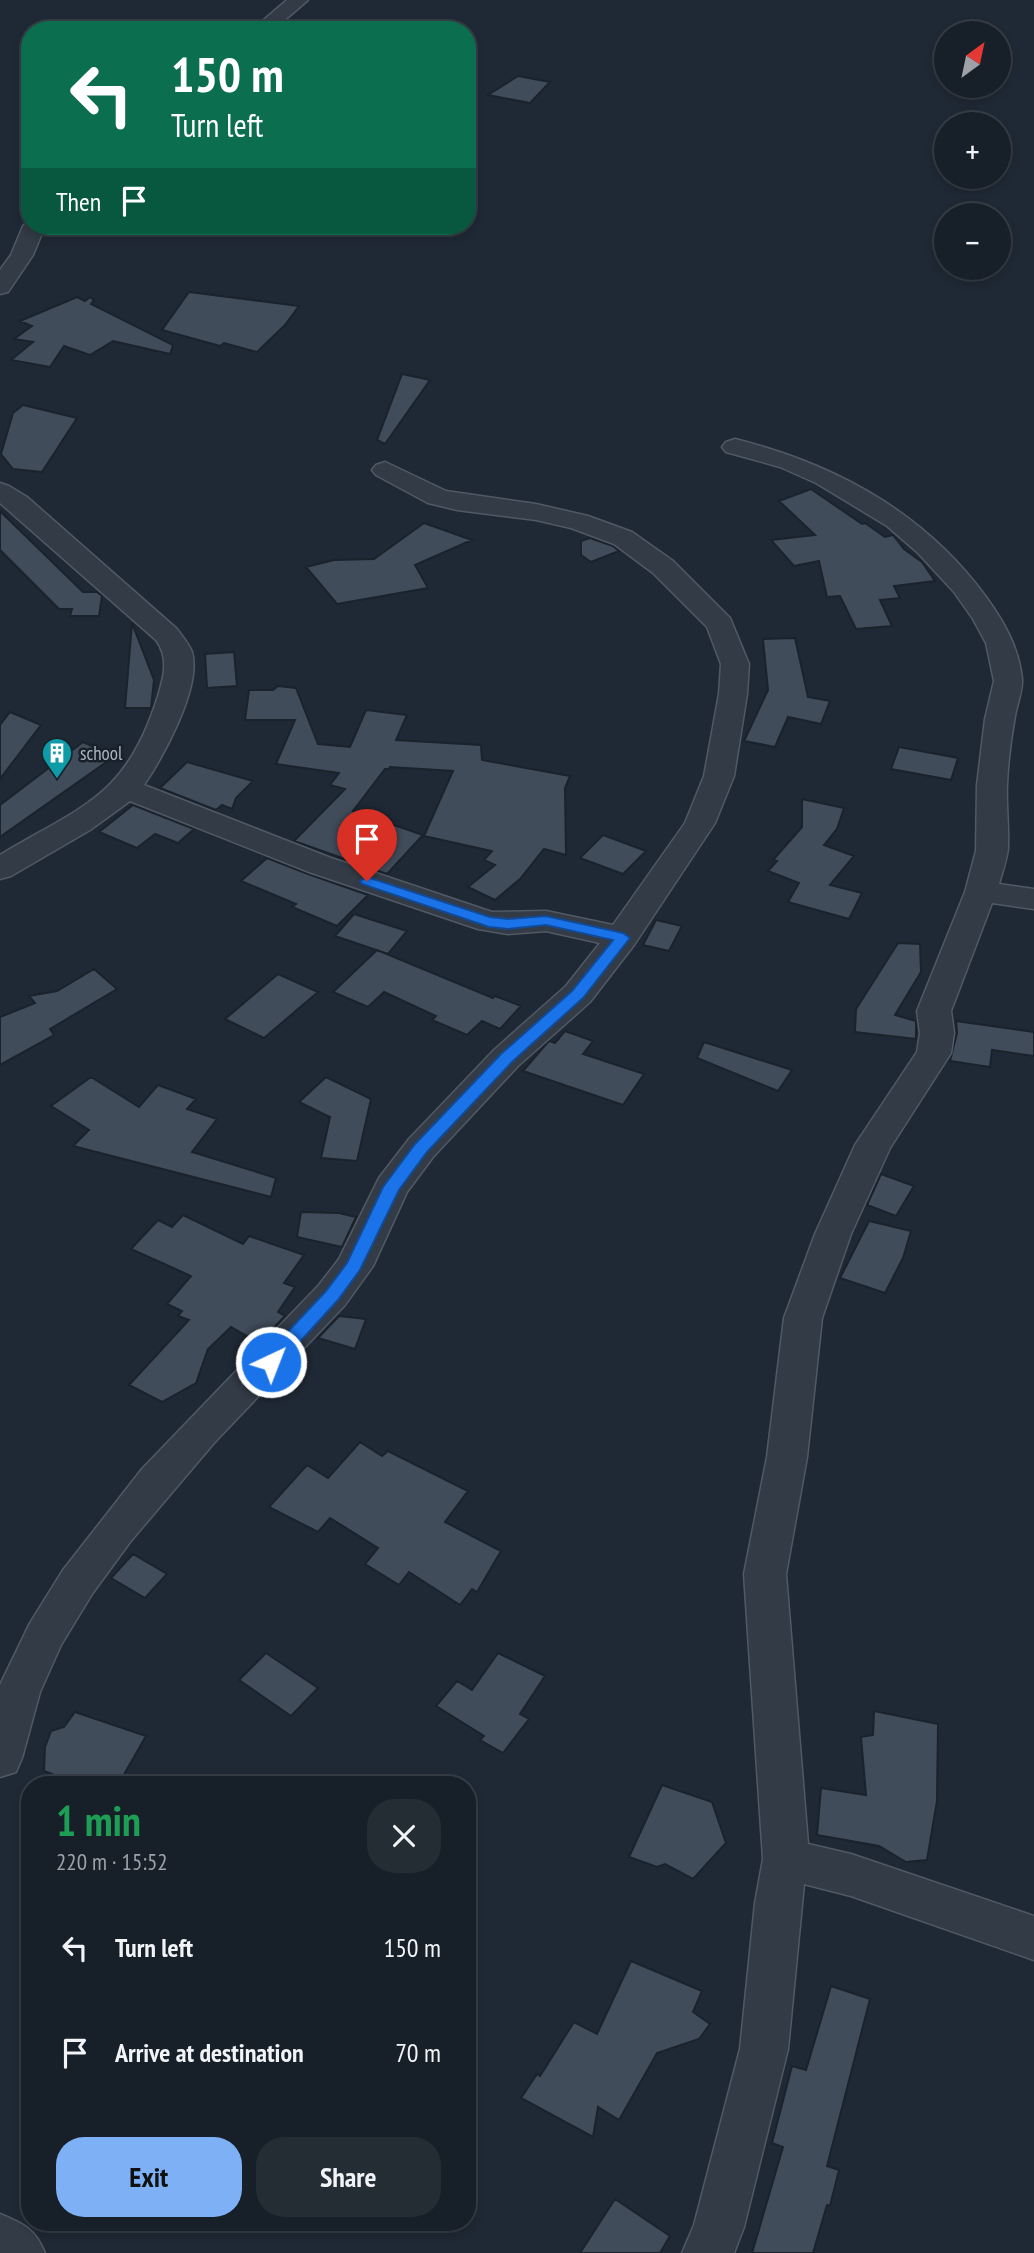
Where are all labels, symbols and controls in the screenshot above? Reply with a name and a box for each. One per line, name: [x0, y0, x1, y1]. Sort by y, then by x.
north arrow: [934, 21, 1012, 98]
map controls: [934, 21, 1011, 280]
text: 150 m: [171, 42, 284, 106]
icon: left: [56, 49, 147, 140]
text: Turn left: [171, 104, 263, 146]
button: +: [934, 112, 1011, 189]
icon: arrive: [115, 182, 153, 220]
text: Then: [56, 185, 101, 218]
button: −: [934, 203, 1011, 280]
building icon: school: [40, 736, 74, 780]
place label: school: [80, 741, 123, 765]
pin: [337, 809, 397, 881]
icon: arrive: [348, 820, 386, 858]
position arrow: [234, 1325, 308, 1399]
text: 1 min: [56, 1793, 141, 1848]
button: close: [367, 1799, 441, 1873]
text: 220 m · 15:52: [56, 1847, 168, 1876]
icon: left: [56, 1929, 94, 1967]
text: Turn left: [115, 1931, 193, 1964]
text: 150 m: [383, 1931, 441, 1964]
icon: arrive: [56, 2034, 94, 2072]
text: Arrive at destination: [115, 2036, 304, 2069]
text: 70 m: [395, 2036, 441, 2069]
button: Exit: [56, 2137, 242, 2217]
button: Share: [256, 2137, 441, 2217]

